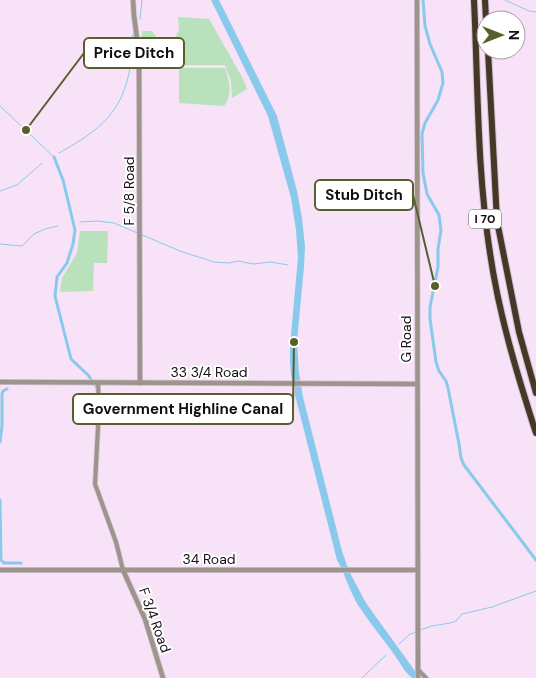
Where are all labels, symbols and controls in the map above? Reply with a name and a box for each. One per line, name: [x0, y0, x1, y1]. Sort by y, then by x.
north arrow: [476, 10, 526, 60]
text: N: [505, 30, 523, 40]
callout: Price Ditch: [84, 38, 184, 68]
text: Price Ditch: [94, 43, 174, 63]
street label: F 5/8 Road: [120, 156, 138, 226]
callout: Stub Ditch: [315, 180, 413, 210]
text: Stub Ditch: [325, 185, 403, 205]
road number: I 70: [469, 210, 501, 228]
street label: G Road: [397, 316, 415, 362]
street label: 33 3/4 Road: [170, 363, 248, 381]
callout: Government Highline Canal: [73, 394, 293, 424]
text: Government Highline Canal: [83, 399, 283, 419]
street label: 34 Road: [182, 550, 236, 568]
street label: F 3/4 Road: [135, 585, 175, 655]

